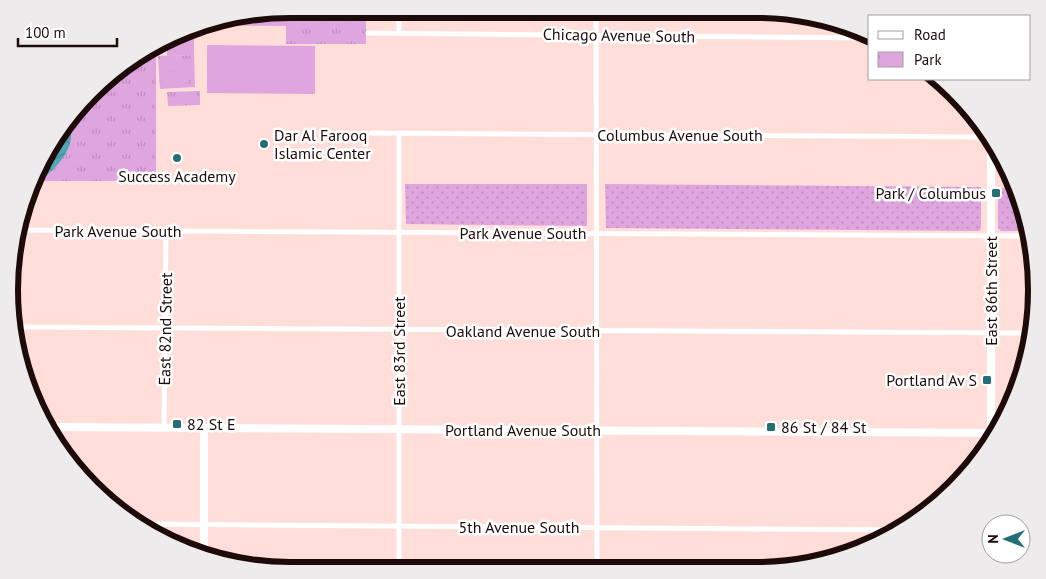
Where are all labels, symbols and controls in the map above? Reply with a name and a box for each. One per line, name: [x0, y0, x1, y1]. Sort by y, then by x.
scale bar: [18, 15, 116, 47]
legend: [868, 15, 1031, 80]
text: 100 m: [25, 23, 66, 42]
street label: Chicago Avenue South: [543, 24, 695, 46]
text: Road: [914, 25, 946, 44]
text: Park: [914, 50, 942, 69]
place label: Dar Al Farooq Islamic Center: [274, 125, 371, 163]
street label: Columbus Avenue South: [597, 125, 763, 145]
marker: Dar Al Farooq Islamic Center: [258, 138, 270, 150]
marker: Success Academy: [171, 152, 183, 164]
place label: Success Academy: [118, 166, 236, 186]
place label: Park / Columbus: [875, 183, 986, 203]
marker: Park / Columbus: [990, 187, 1002, 199]
street label: Park Avenue South: [55, 221, 181, 241]
street label: Park Avenue South: [460, 223, 586, 243]
street label: East 86th Street: [981, 236, 1001, 346]
street label: East 82nd Street: [154, 272, 176, 386]
street label: East 83rd Street: [389, 296, 409, 406]
street label: Oakland Avenue South: [446, 321, 600, 341]
place label: Portland Av S: [886, 370, 977, 390]
marker: Portland Av S: [981, 374, 993, 386]
place label: 82 St E: [187, 414, 235, 434]
place label: 86 St / 84 St: [781, 417, 867, 437]
marker: 82 St E: [171, 418, 183, 430]
street label: Portland Avenue South: [445, 420, 601, 440]
marker: 86 St / 84 St: [765, 421, 777, 433]
north arrow: [981, 514, 1031, 564]
street label: 5th Avenue South: [459, 517, 579, 537]
text: N: [984, 534, 1002, 544]

